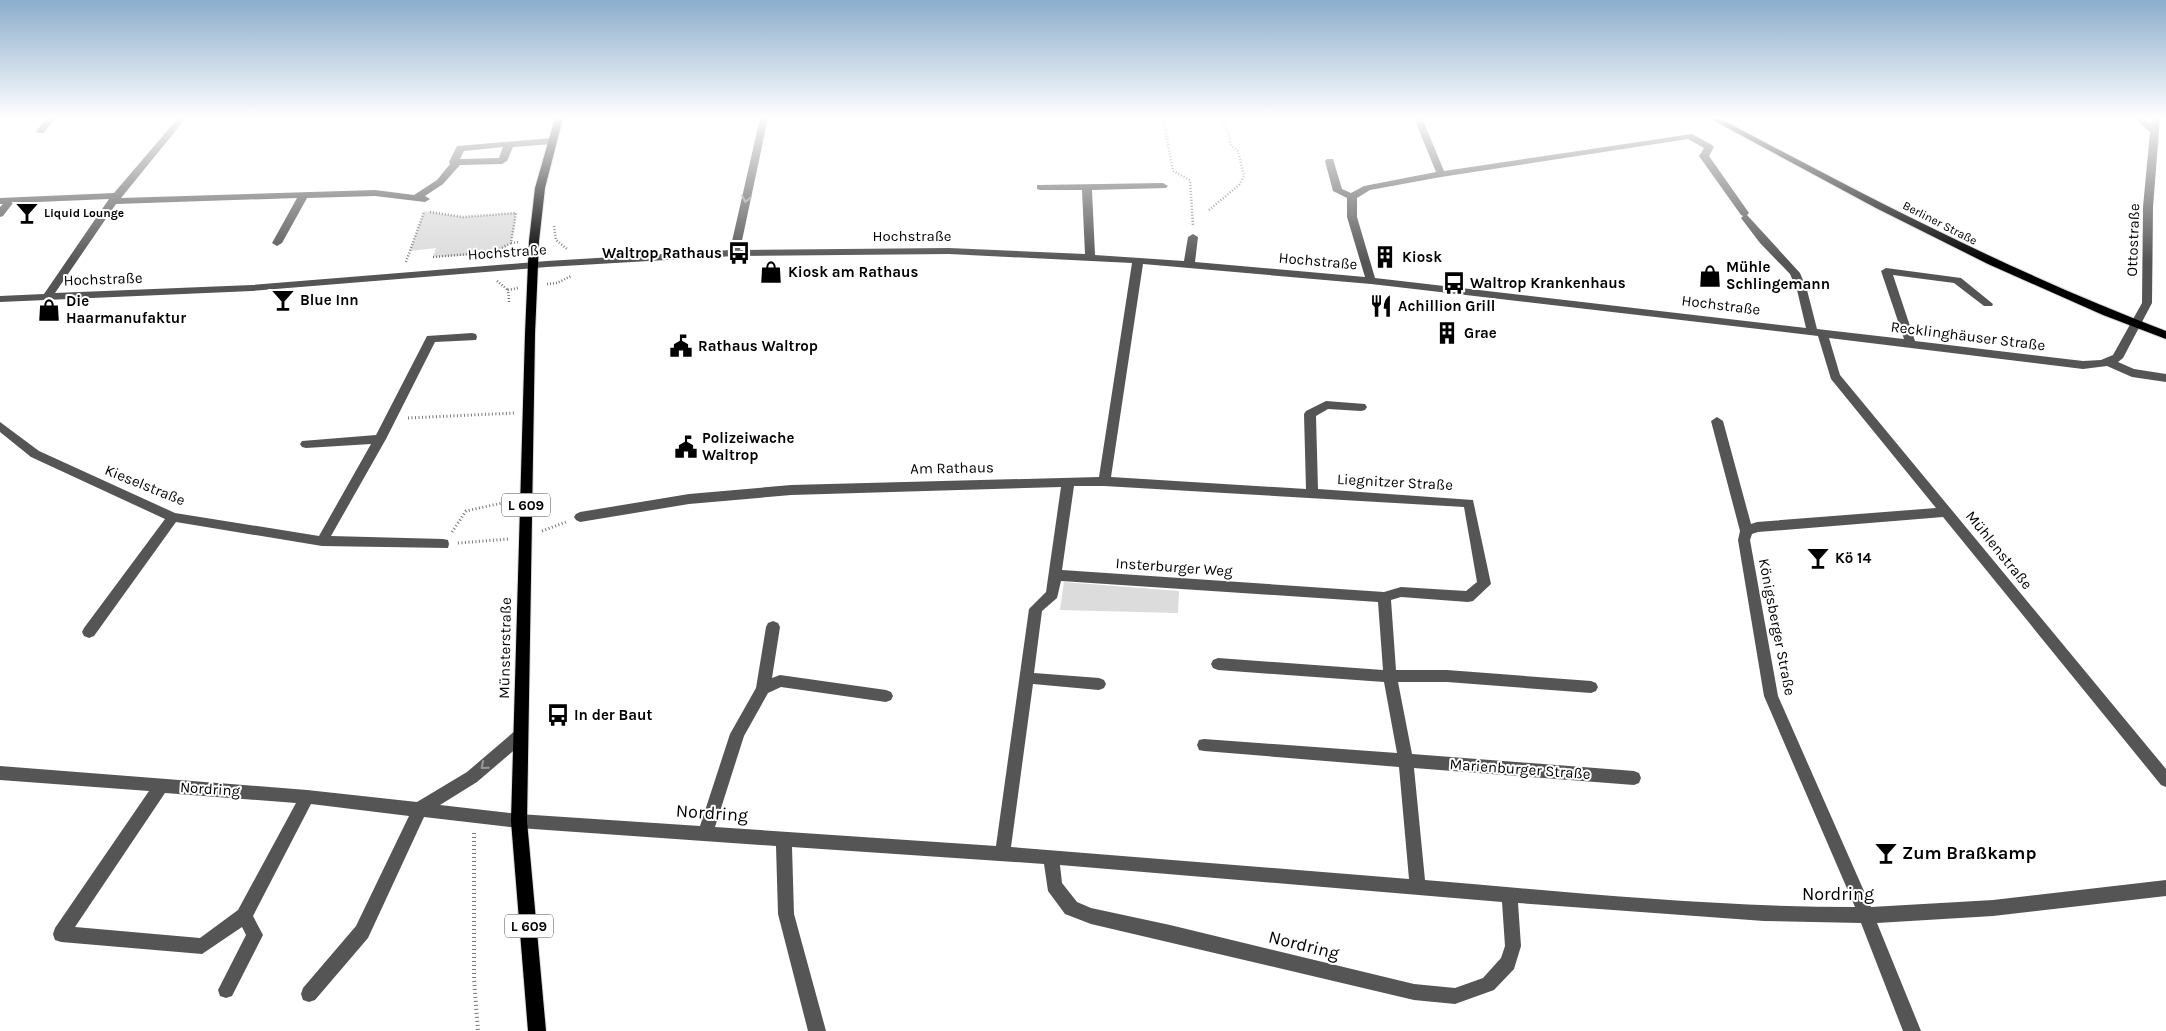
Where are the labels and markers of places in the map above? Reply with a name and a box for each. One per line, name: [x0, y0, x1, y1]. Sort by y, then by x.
bar icon: Liquid Lounge: [14, 200, 40, 226]
place label: Liquid Lounge: [44, 206, 124, 220]
bus stop icon: Waltrop Rathaus: [726, 240, 752, 266]
place label: Waltrop Rathaus: [602, 244, 722, 262]
building icon: Kiosk: [1372, 244, 1398, 270]
place label: Kiosk: [1402, 248, 1442, 266]
place label: Mühle Schlingemann: [1726, 258, 1830, 293]
shop icon: Kiosk am Rathaus: [758, 259, 784, 285]
place label: Kiosk am Rathaus: [788, 263, 918, 281]
shop icon: Mühle Schlingemann: [1697, 263, 1723, 289]
bus stop icon: Waltrop Krankenhaus: [1441, 270, 1467, 296]
place label: Waltrop Krankenhaus: [1470, 274, 1626, 292]
bar icon: Blue Inn: [270, 287, 296, 313]
place label: Blue Inn: [300, 291, 359, 309]
place label: Die Haarmanufaktur: [66, 292, 186, 327]
restaurant icon: Achillion Grill: [1368, 293, 1394, 319]
shop icon: Die Haarmanufaktur: [36, 297, 62, 323]
place label: Achillion Grill: [1398, 297, 1495, 315]
building icon: Grae: [1434, 320, 1460, 346]
place label: Grae: [1464, 324, 1497, 342]
public building icon: Rathaus Waltrop: [668, 333, 694, 359]
place label: Rathaus Waltrop: [698, 337, 818, 355]
place label: Polizeiwache Waltrop: [702, 429, 794, 464]
public building icon: Polizeiwache Waltrop: [673, 434, 699, 460]
bar icon: Kö 14: [1805, 545, 1831, 571]
place label: Kö 14: [1835, 549, 1871, 567]
bus stop icon: In der Baut: [545, 702, 571, 728]
place label: In der Baut: [574, 706, 652, 724]
bar icon: Zum Braßkamp: [1873, 840, 1899, 866]
place label: Zum Braßkamp: [1902, 842, 2036, 864]

